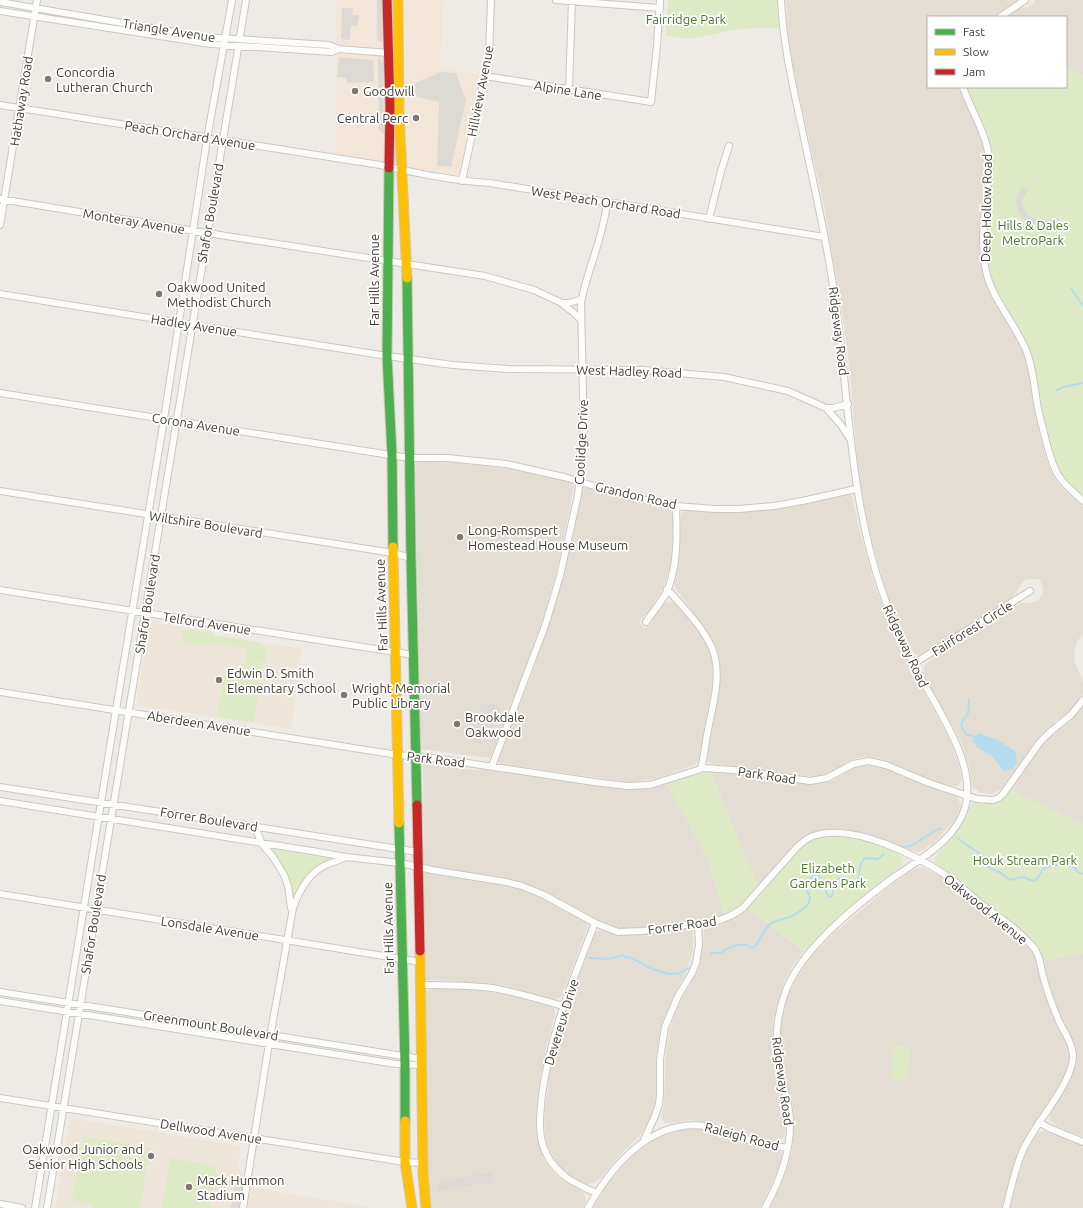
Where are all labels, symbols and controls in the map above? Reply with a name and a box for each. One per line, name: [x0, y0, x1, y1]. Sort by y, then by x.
park label: Fairridge Park: [646, 12, 727, 26]
street label: Triangle Avenue: [122, 16, 216, 44]
legend: [927, 16, 1067, 88]
text: Fast: [963, 25, 985, 38]
street label: Hillview Avenue: [464, 44, 496, 138]
text: Slow: [963, 45, 989, 58]
street label: Hathaway Road: [7, 55, 35, 147]
place label: Concordia Lutheran Church: [56, 65, 153, 94]
text: Jam: [963, 65, 985, 78]
marker: Concordia Lutheran Church: [43, 74, 53, 84]
street label: Alpine Lane: [533, 78, 603, 102]
place label: Goodwill: [363, 84, 415, 98]
marker: Goodwill: [350, 86, 360, 96]
place label: Central Perc: [337, 111, 408, 125]
marker: Central Perc: [411, 113, 421, 123]
street label: Peach Orchard Avenue: [124, 118, 256, 152]
street label: Deep Hollow Road: [978, 154, 994, 262]
street label: Shafor Boulevard: [194, 162, 226, 264]
street label: West Peach Orchard Road: [530, 183, 682, 221]
street label: Monteray Avenue: [82, 206, 186, 236]
park label: Hills & Dales MetroPark: [997, 218, 1069, 247]
street label: Far Hills Avenue: [367, 234, 381, 326]
place label: Oakwood United Methodist Church: [167, 280, 271, 309]
street label: Ridgeway Road: [827, 286, 851, 376]
marker: Oakwood United Methodist Church: [154, 289, 164, 299]
street label: Hadley Avenue: [150, 311, 238, 339]
street label: West Hadley Road: [576, 362, 682, 380]
street label: Coolidge Drive: [572, 399, 590, 485]
street label: Corona Avenue: [151, 410, 241, 438]
street label: Grandon Road: [594, 479, 678, 511]
street label: Wiltshire Boulevard: [148, 508, 264, 540]
place label: Long-Romspert Homestead House Museum: [468, 523, 628, 552]
marker: Long-Romspert Homestead House Museum: [455, 532, 465, 542]
street label: Shafor Boulevard: [132, 553, 162, 655]
street label: Far Hills Avenue: [372, 559, 390, 651]
street label: Fairforest Circle: [929, 598, 1015, 658]
street label: Ridgeway Road: [881, 602, 931, 690]
street label: Telford Avenue: [162, 609, 252, 637]
place label: Edwin D. Smith Elementary School: [227, 666, 336, 695]
marker: Edwin D. Smith Elementary School: [214, 675, 224, 685]
place label: Wright Memorial Public Library: [352, 681, 451, 710]
marker: Wright Memorial Public Library: [339, 690, 349, 700]
street label: Aberdeen Avenue: [146, 708, 252, 738]
place label: Brookdale Oakwood: [465, 710, 525, 739]
marker: Brookdale Oakwood: [452, 719, 462, 729]
street label: Park Road: [406, 748, 466, 770]
street label: Park Road: [737, 764, 797, 786]
street label: Forrer Boulevard: [159, 804, 259, 834]
park label: Houk Stream Park: [973, 853, 1078, 867]
park label: Elizabeth Gardens Park: [790, 861, 867, 890]
street label: Oakwood Avenue: [942, 871, 1030, 947]
street label: Shafor Boulevard: [78, 873, 108, 975]
street label: Far Hills Avenue: [380, 882, 396, 974]
street label: Lonsdale Avenue: [160, 913, 260, 943]
street label: Forrer Road: [647, 913, 717, 937]
street label: Devereux Drive: [541, 977, 581, 1067]
street label: Greenmount Boulevard: [143, 1007, 279, 1043]
street label: Ridgeway Road: [770, 1036, 796, 1126]
street label: Dellwood Avenue: [159, 1116, 263, 1146]
street label: Raleigh Road: [703, 1119, 781, 1153]
place label: Oakwood Junior and Senior High Schools: [22, 1142, 143, 1171]
marker: Oakwood Junior and Senior High Schools: [146, 1151, 156, 1161]
place label: Mack Hummon Stadium: [197, 1173, 285, 1202]
marker: Mack Hummon Stadium: [184, 1182, 194, 1192]

